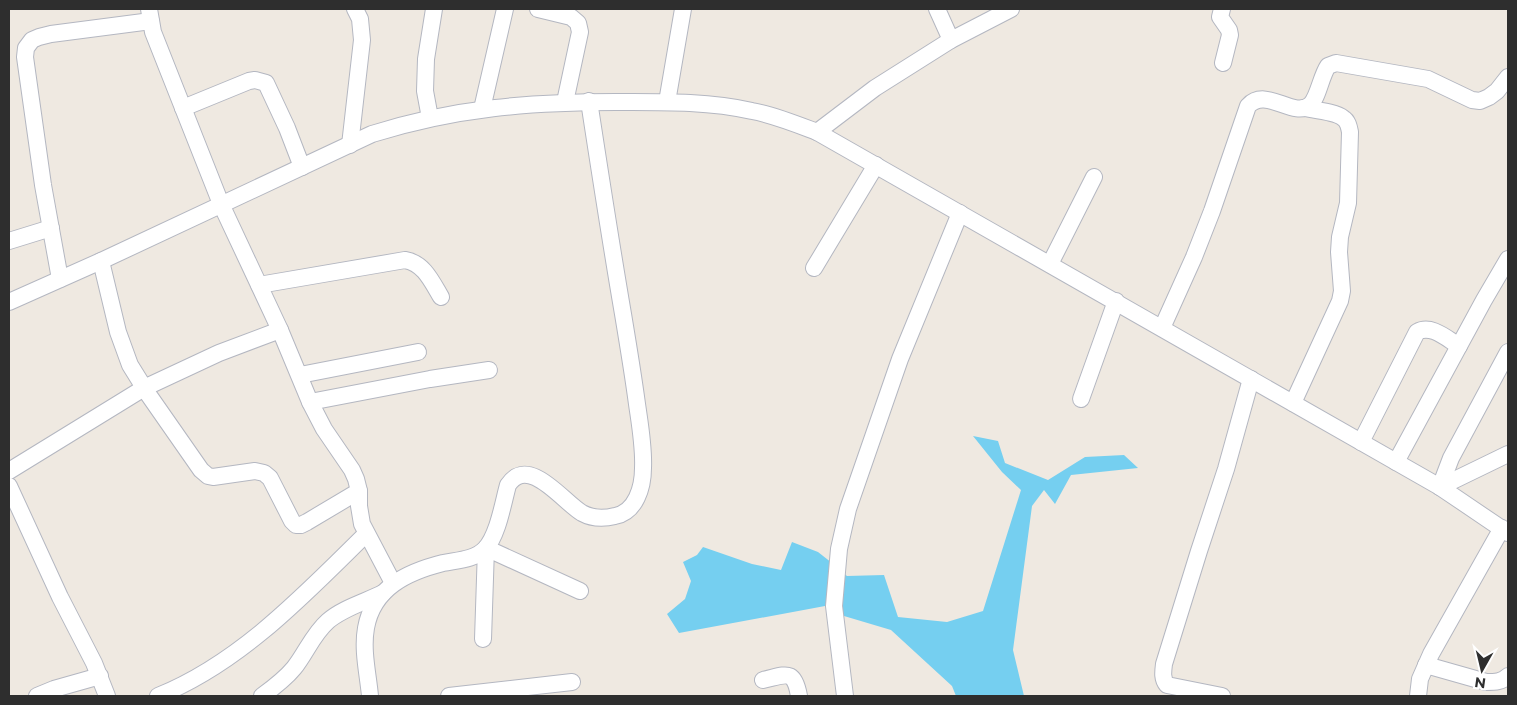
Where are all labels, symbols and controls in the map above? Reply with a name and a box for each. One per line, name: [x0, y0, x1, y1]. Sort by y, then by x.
north arrow: [1457, 645, 1507, 695]
text: N: [1473, 673, 1487, 693]

